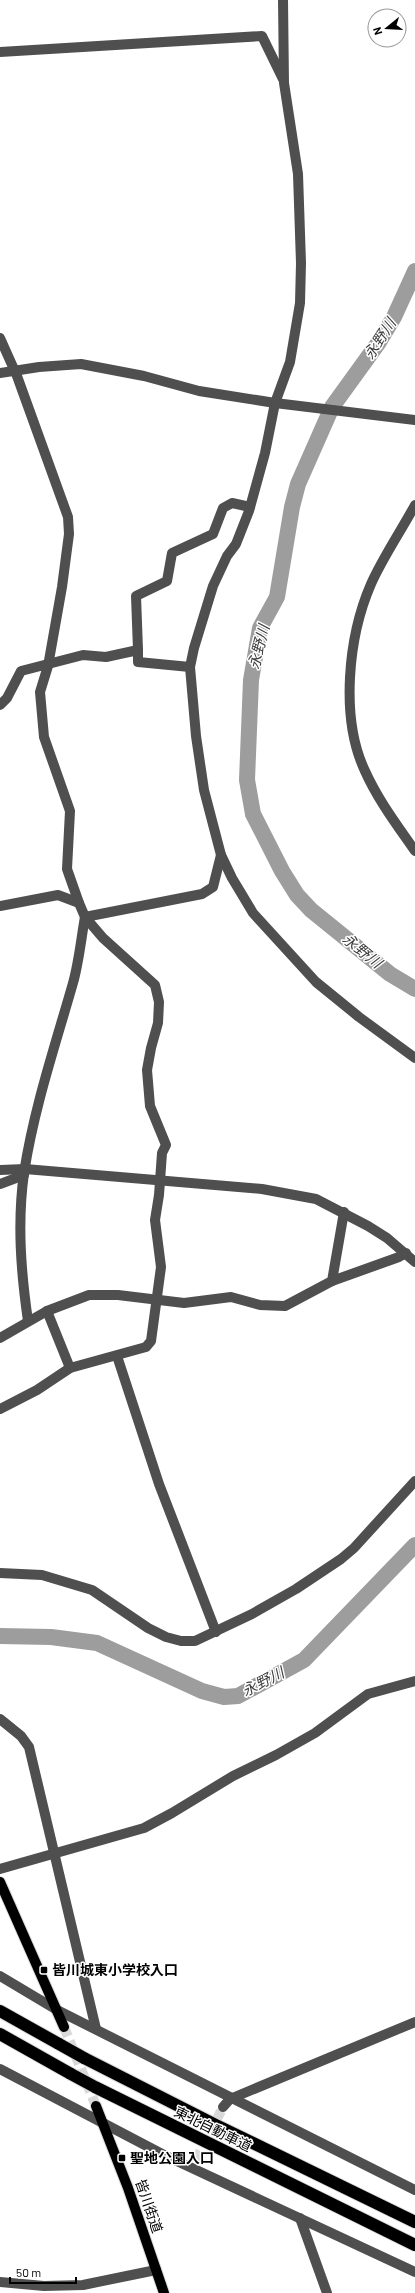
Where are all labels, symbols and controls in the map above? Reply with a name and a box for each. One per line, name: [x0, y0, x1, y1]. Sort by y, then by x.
north arrow: [367, 8, 407, 48]
text: N: [370, 26, 384, 37]
water label: 永野川: [359, 313, 400, 362]
water label: 永野川: [244, 621, 273, 671]
water label: 永野川: [339, 929, 387, 973]
water label: 永野川: [238, 1662, 288, 1699]
place label: 皆川城東小学校入口: [52, 1961, 178, 1978]
marker: 皆川城東小学校入口: [39, 1965, 49, 1975]
street label: 東北自動車道: [172, 2102, 255, 2155]
place label: 聖地公園入口: [130, 2149, 214, 2166]
marker: 聖地公園入口: [117, 2153, 127, 2163]
street label: 皆川街道: [132, 2177, 167, 2235]
scale bar: [10, 2259, 76, 2285]
text: 50 m: [16, 2265, 41, 2279]

